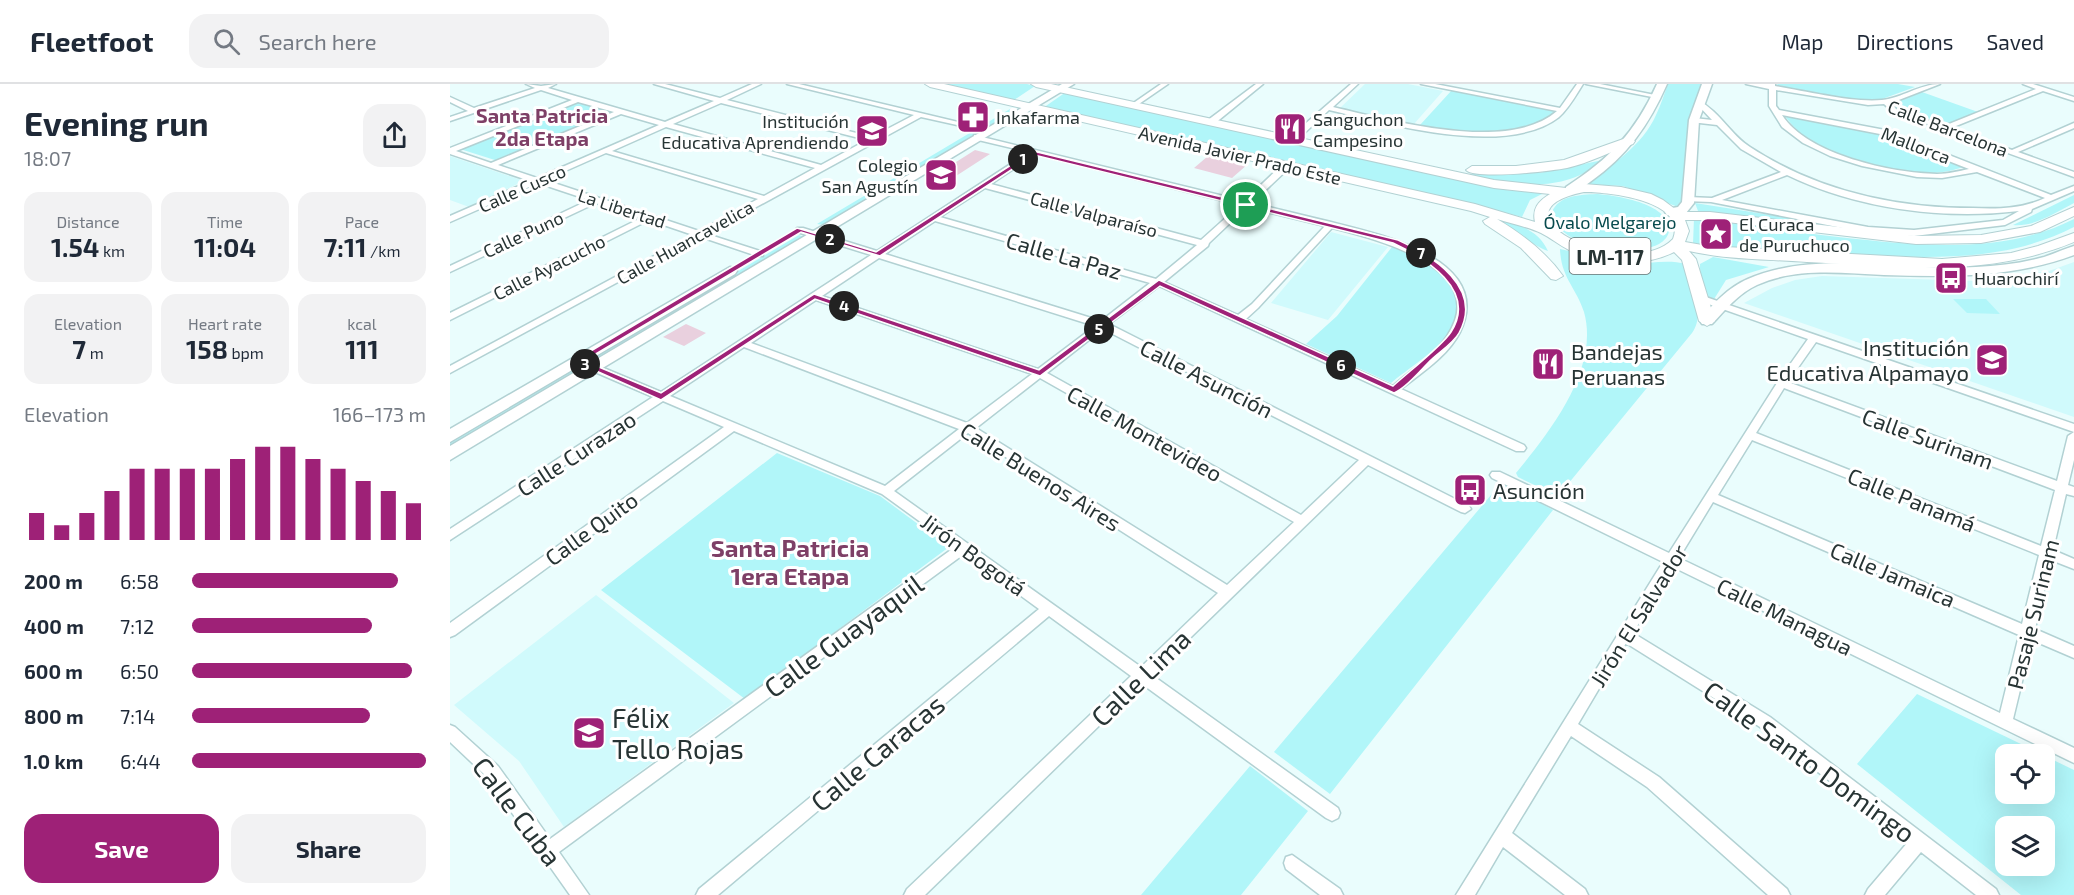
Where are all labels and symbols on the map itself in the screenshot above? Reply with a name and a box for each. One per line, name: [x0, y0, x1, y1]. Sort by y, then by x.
street label: Calle Barcelona: [1885, 95, 2011, 161]
pharmacy icon: Inkafarma: [955, 99, 991, 135]
district label: Santa Patricia 2da Etapa: [476, 103, 608, 150]
place label: Inkafarma: [996, 106, 1080, 128]
place label: Sanguchon Campesino: [1313, 108, 1404, 151]
place label: Institución Educativa Aprendiendo: [661, 110, 849, 153]
restaurant icon: Sanguchon Campesino: [1272, 111, 1308, 147]
school or university icon: Institución Educativa Aprendiendo: [854, 113, 890, 149]
street label: Avenida Javier Prado Este: [1137, 121, 1343, 189]
street label: Mallorca: [1878, 122, 1954, 168]
pin: 1: [1008, 144, 1038, 174]
place label: Colegio San Agustín: [822, 154, 918, 197]
school or university icon: Colegio San Agustín: [923, 157, 959, 193]
street label: Calle Cusco: [475, 159, 569, 217]
pin: [1220, 179, 1271, 230]
street label: La Libertad: [575, 183, 669, 233]
street label: Calle Valparaíso: [1028, 186, 1160, 242]
street label: Calle Huancavelica: [613, 195, 757, 289]
street label: Calle Puno: [479, 206, 567, 262]
park label: Óvalo Melgarejo: [1544, 211, 1676, 233]
place label: El Curaca de Puruchuco: [1739, 213, 1850, 256]
place icon: El Curaca de Puruchuco: [1698, 216, 1734, 252]
pin: 2: [815, 224, 845, 254]
street label: Calle La Paz: [1003, 226, 1125, 284]
street label: Calle Ayacucho: [489, 229, 609, 305]
pin: 7: [1406, 238, 1436, 268]
road number: LM-117: [1570, 238, 1650, 274]
bus stop icon: Huarochirí: [1933, 260, 1969, 296]
place label: Huarochirí: [1974, 267, 2059, 289]
pin: 4: [829, 291, 859, 321]
pin: 5: [1084, 314, 1114, 344]
street label: Calle Asunción: [1136, 333, 1278, 423]
place label: Institución Educativa Alpamayo: [1766, 334, 1969, 385]
place label: Bandejas Peruanas: [1571, 338, 1665, 389]
school or university icon: Institución Educativa Alpamayo: [1974, 342, 2010, 378]
restaurant icon: Bandejas Peruanas: [1530, 346, 1566, 382]
pin: 3: [570, 349, 600, 379]
pin: 6: [1326, 350, 1356, 380]
street label: Calle Montevideo: [1063, 380, 1227, 486]
street label: Calle Surinam: [1859, 402, 1997, 474]
street label: Calle Curazao: [512, 405, 640, 501]
street label: Calle Buenos Aires: [956, 416, 1126, 536]
street label: Calle Panamá: [1844, 462, 1980, 536]
bus stop icon: Asunción: [1452, 472, 1488, 508]
place label: Asunción: [1493, 477, 1585, 503]
street label: Calle Quito: [540, 486, 643, 571]
street label: Jirón Bogotá: [917, 507, 1031, 601]
district label: Santa Patricia 1era Etapa: [711, 533, 869, 590]
street label: Calle Jamaica: [1827, 536, 1959, 612]
street label: Pasaje Surinam: [2001, 536, 2064, 692]
street label: Jirón El Salvador: [1584, 539, 1692, 691]
street label: Calle Guayaquil: [757, 567, 929, 704]
street label: Calle Managua: [1713, 572, 1857, 660]
street label: Calle Lima: [1084, 622, 1196, 732]
street label: Calle Santo Domingo: [1697, 674, 1922, 849]
street label: Calle Caracas: [804, 687, 950, 817]
place label: Félix Tello Rojas: [612, 701, 744, 765]
school or university icon: Félix Tello Rojas: [571, 715, 607, 751]
street label: Calle Cuba: [467, 750, 569, 872]

